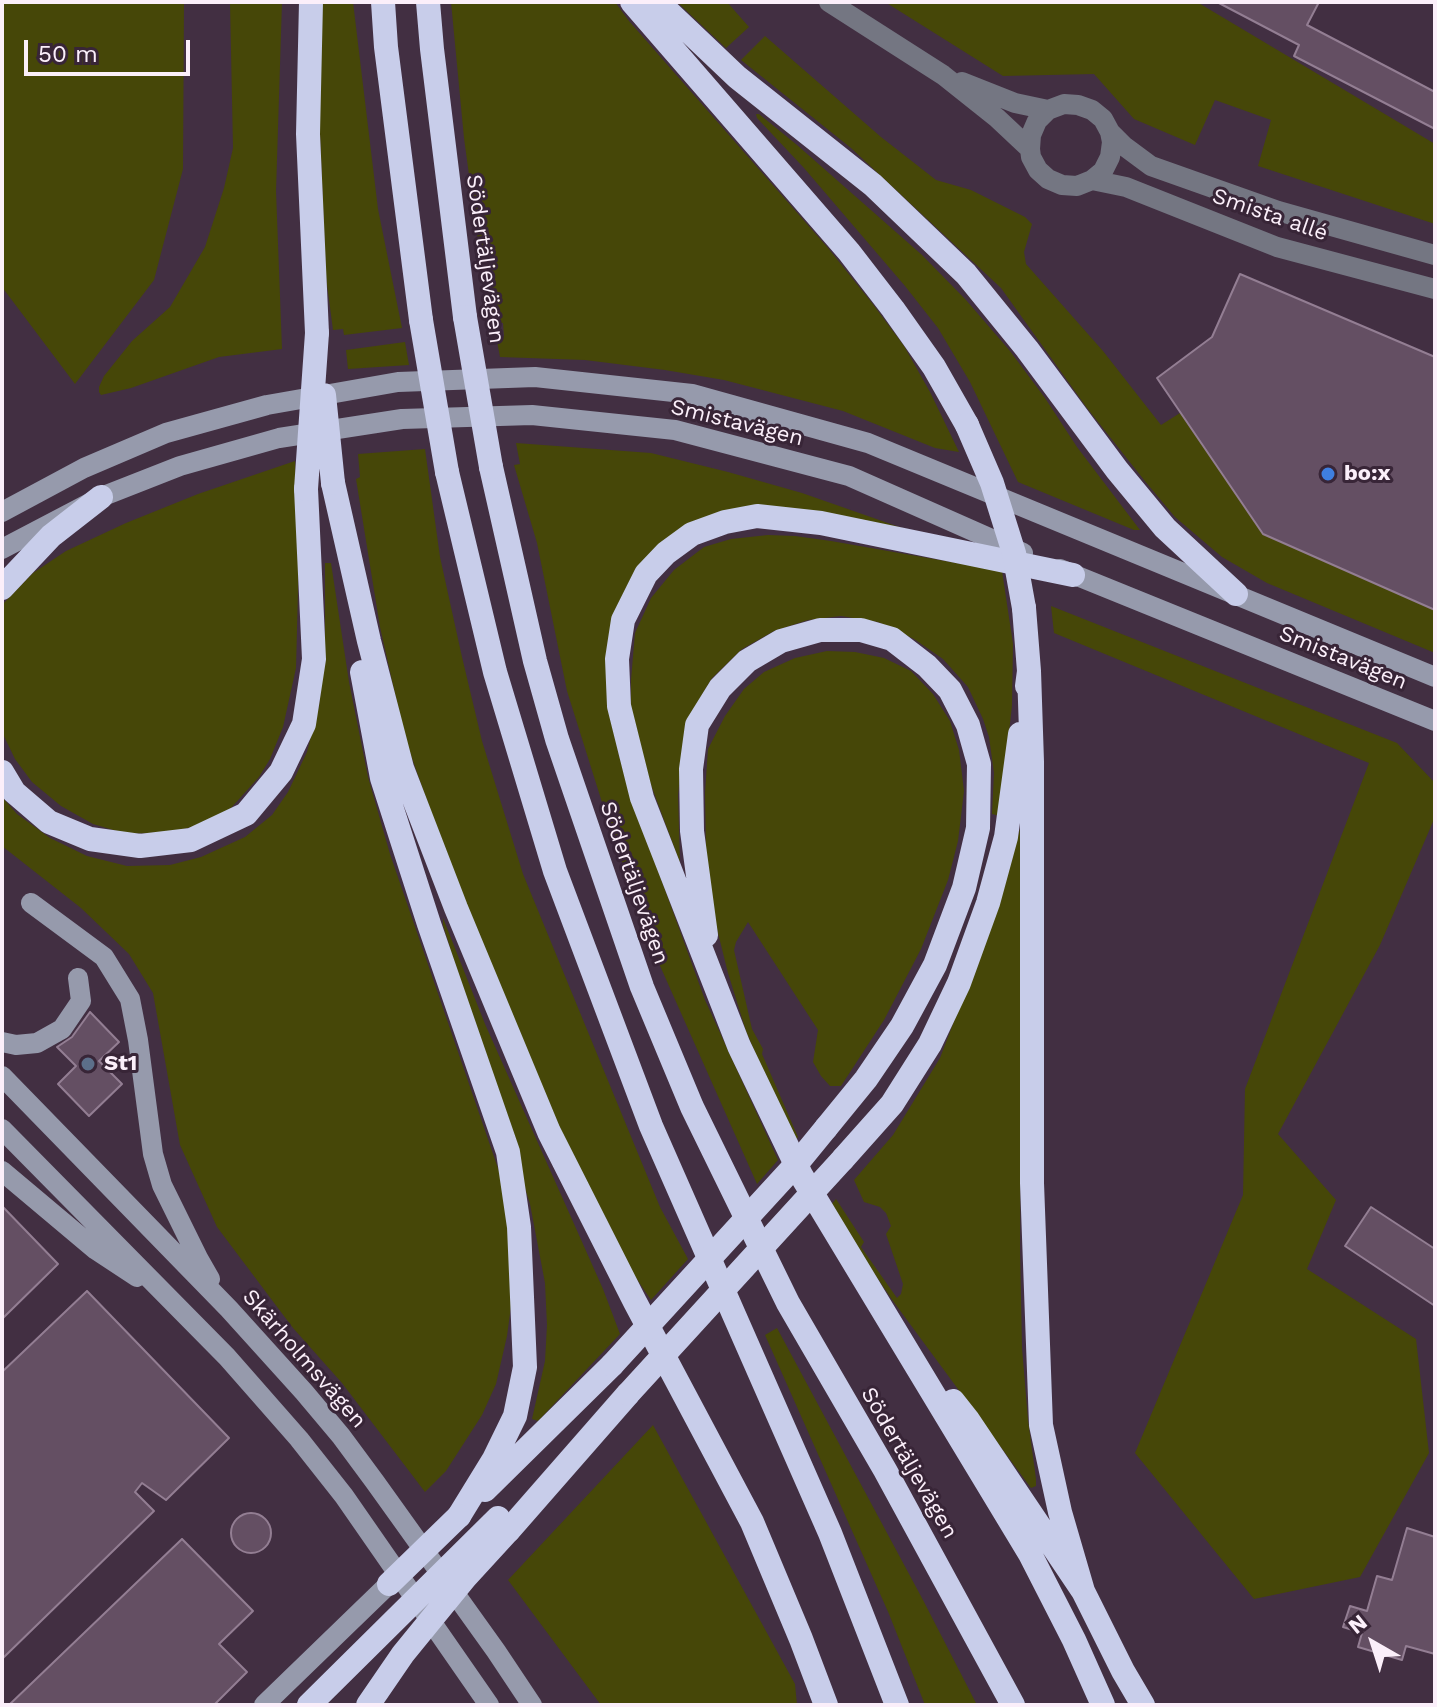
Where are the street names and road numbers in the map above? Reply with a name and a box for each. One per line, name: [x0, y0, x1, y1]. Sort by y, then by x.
street label: Södertäljevägen: [460, 173, 510, 345]
street label: Smista allé: [1209, 183, 1331, 247]
street label: Smistavägen: [668, 394, 806, 452]
street label: Smistavägen: [1275, 620, 1411, 696]
street label: Södertäljevägen: [594, 798, 674, 968]
street label: Skärholmsvägen: [237, 1284, 371, 1434]
street label: Södertäljevägen: [855, 1383, 963, 1543]

